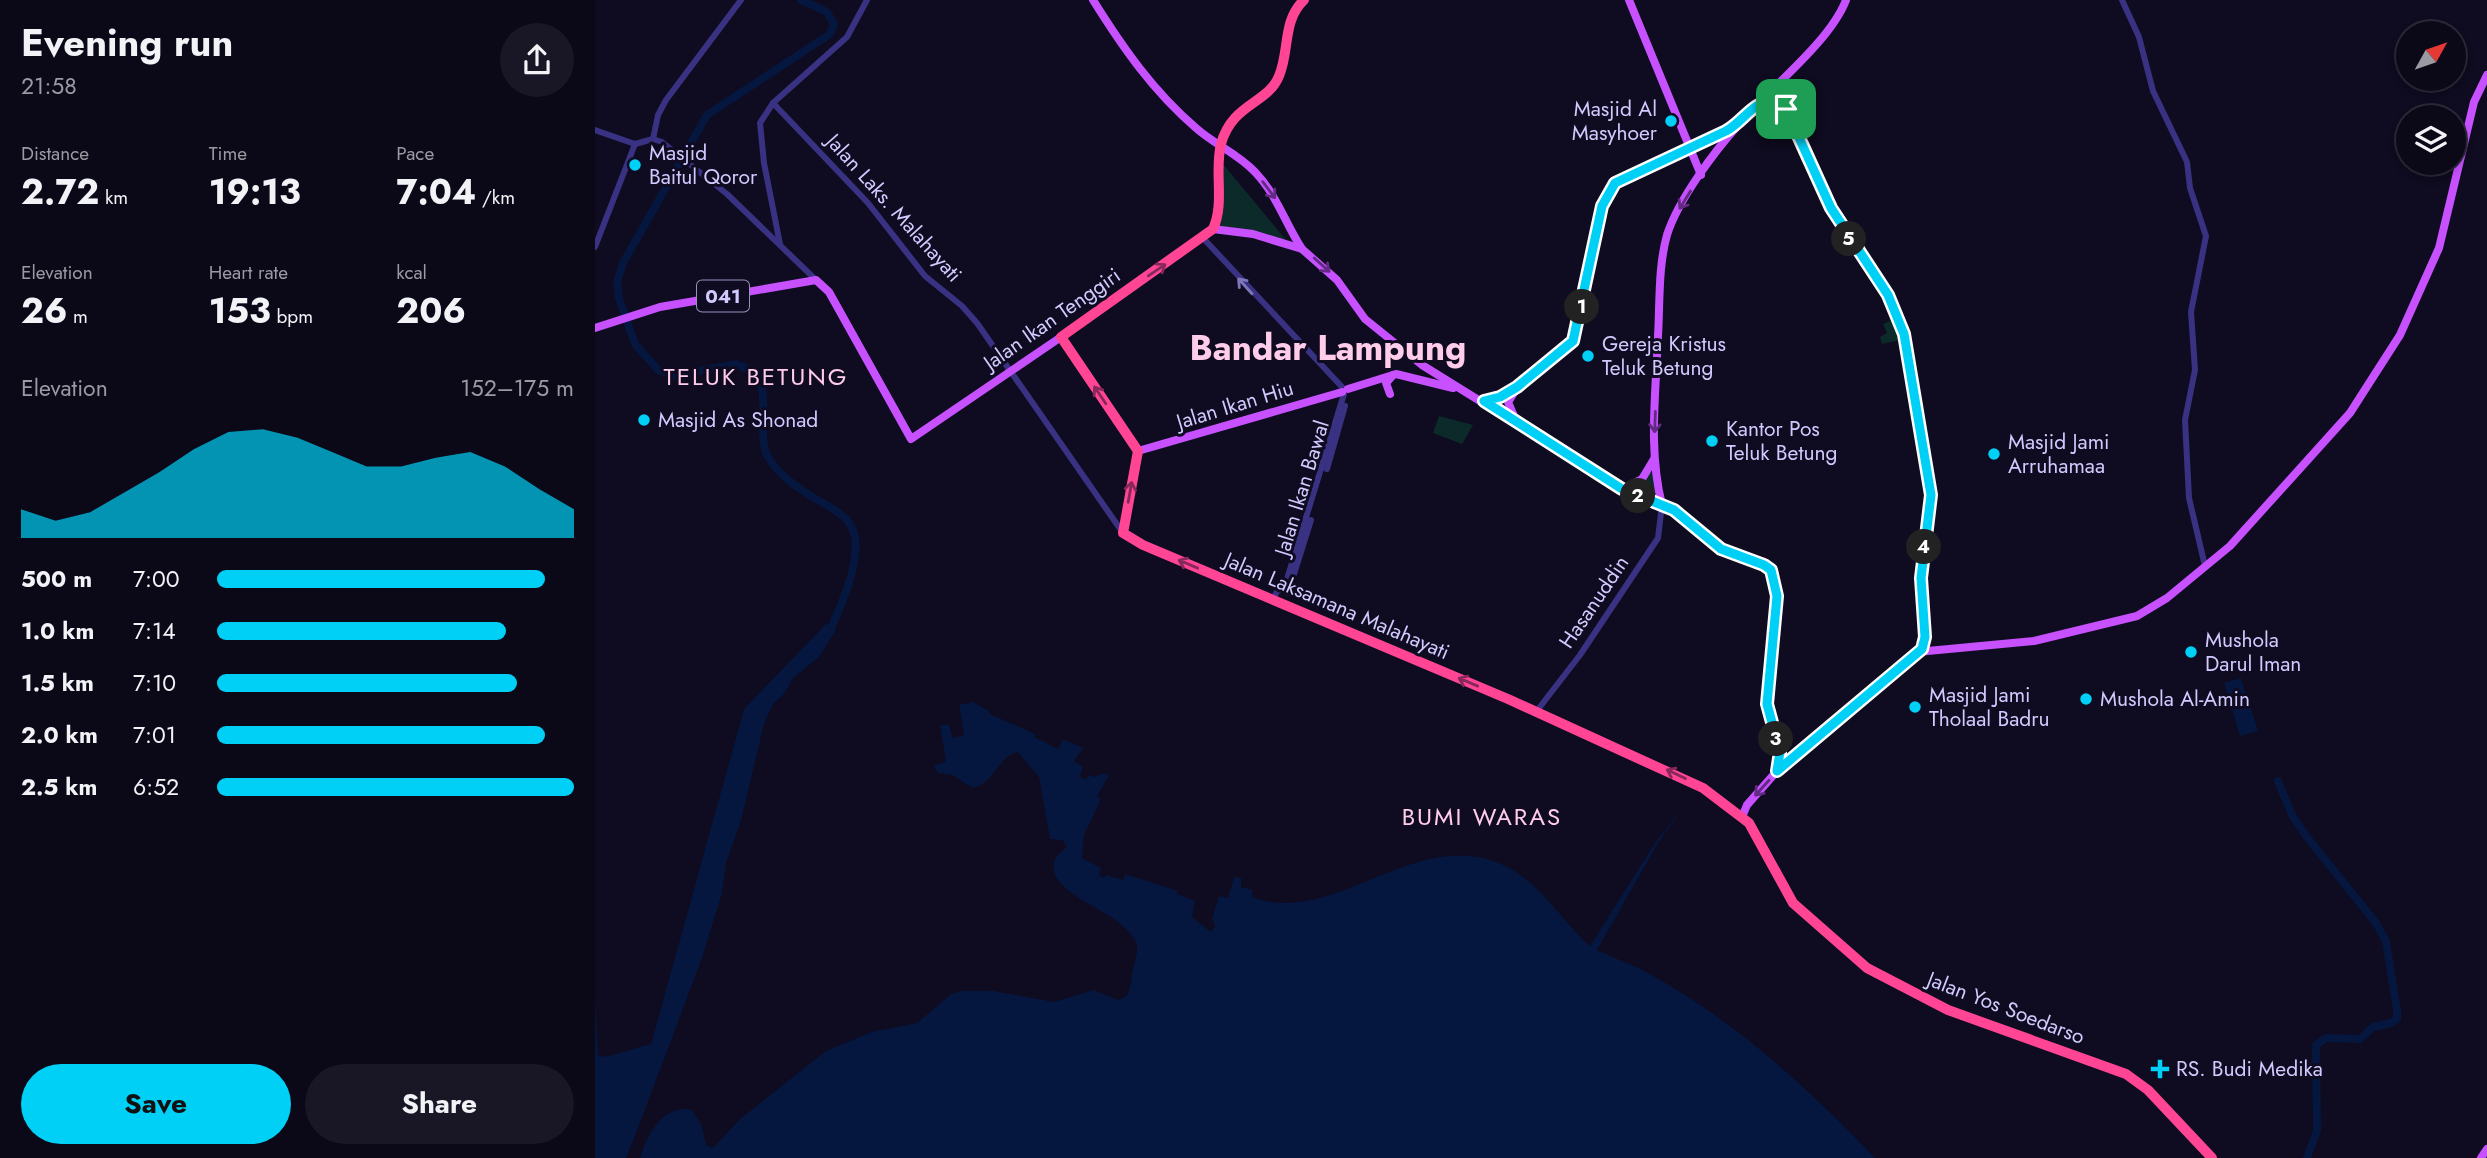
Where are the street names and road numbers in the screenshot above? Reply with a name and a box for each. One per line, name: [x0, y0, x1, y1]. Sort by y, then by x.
street label: Jalan Laks. Malahayati: [817, 125, 969, 289]
street label: Jalan Ikan Tenggiri: [975, 261, 1126, 379]
road number: 041: [697, 280, 749, 312]
street label: Jalan Ikan Hiu: [1170, 373, 1297, 438]
street label: Jalan Ikan Bawal: [1266, 417, 1337, 562]
street label: Jalan Laksamana Malahayati: [1217, 544, 1454, 667]
street label: Hasanuddin: [1552, 550, 1636, 654]
street label: Jalan Yos Soedarso: [1920, 963, 2089, 1052]

